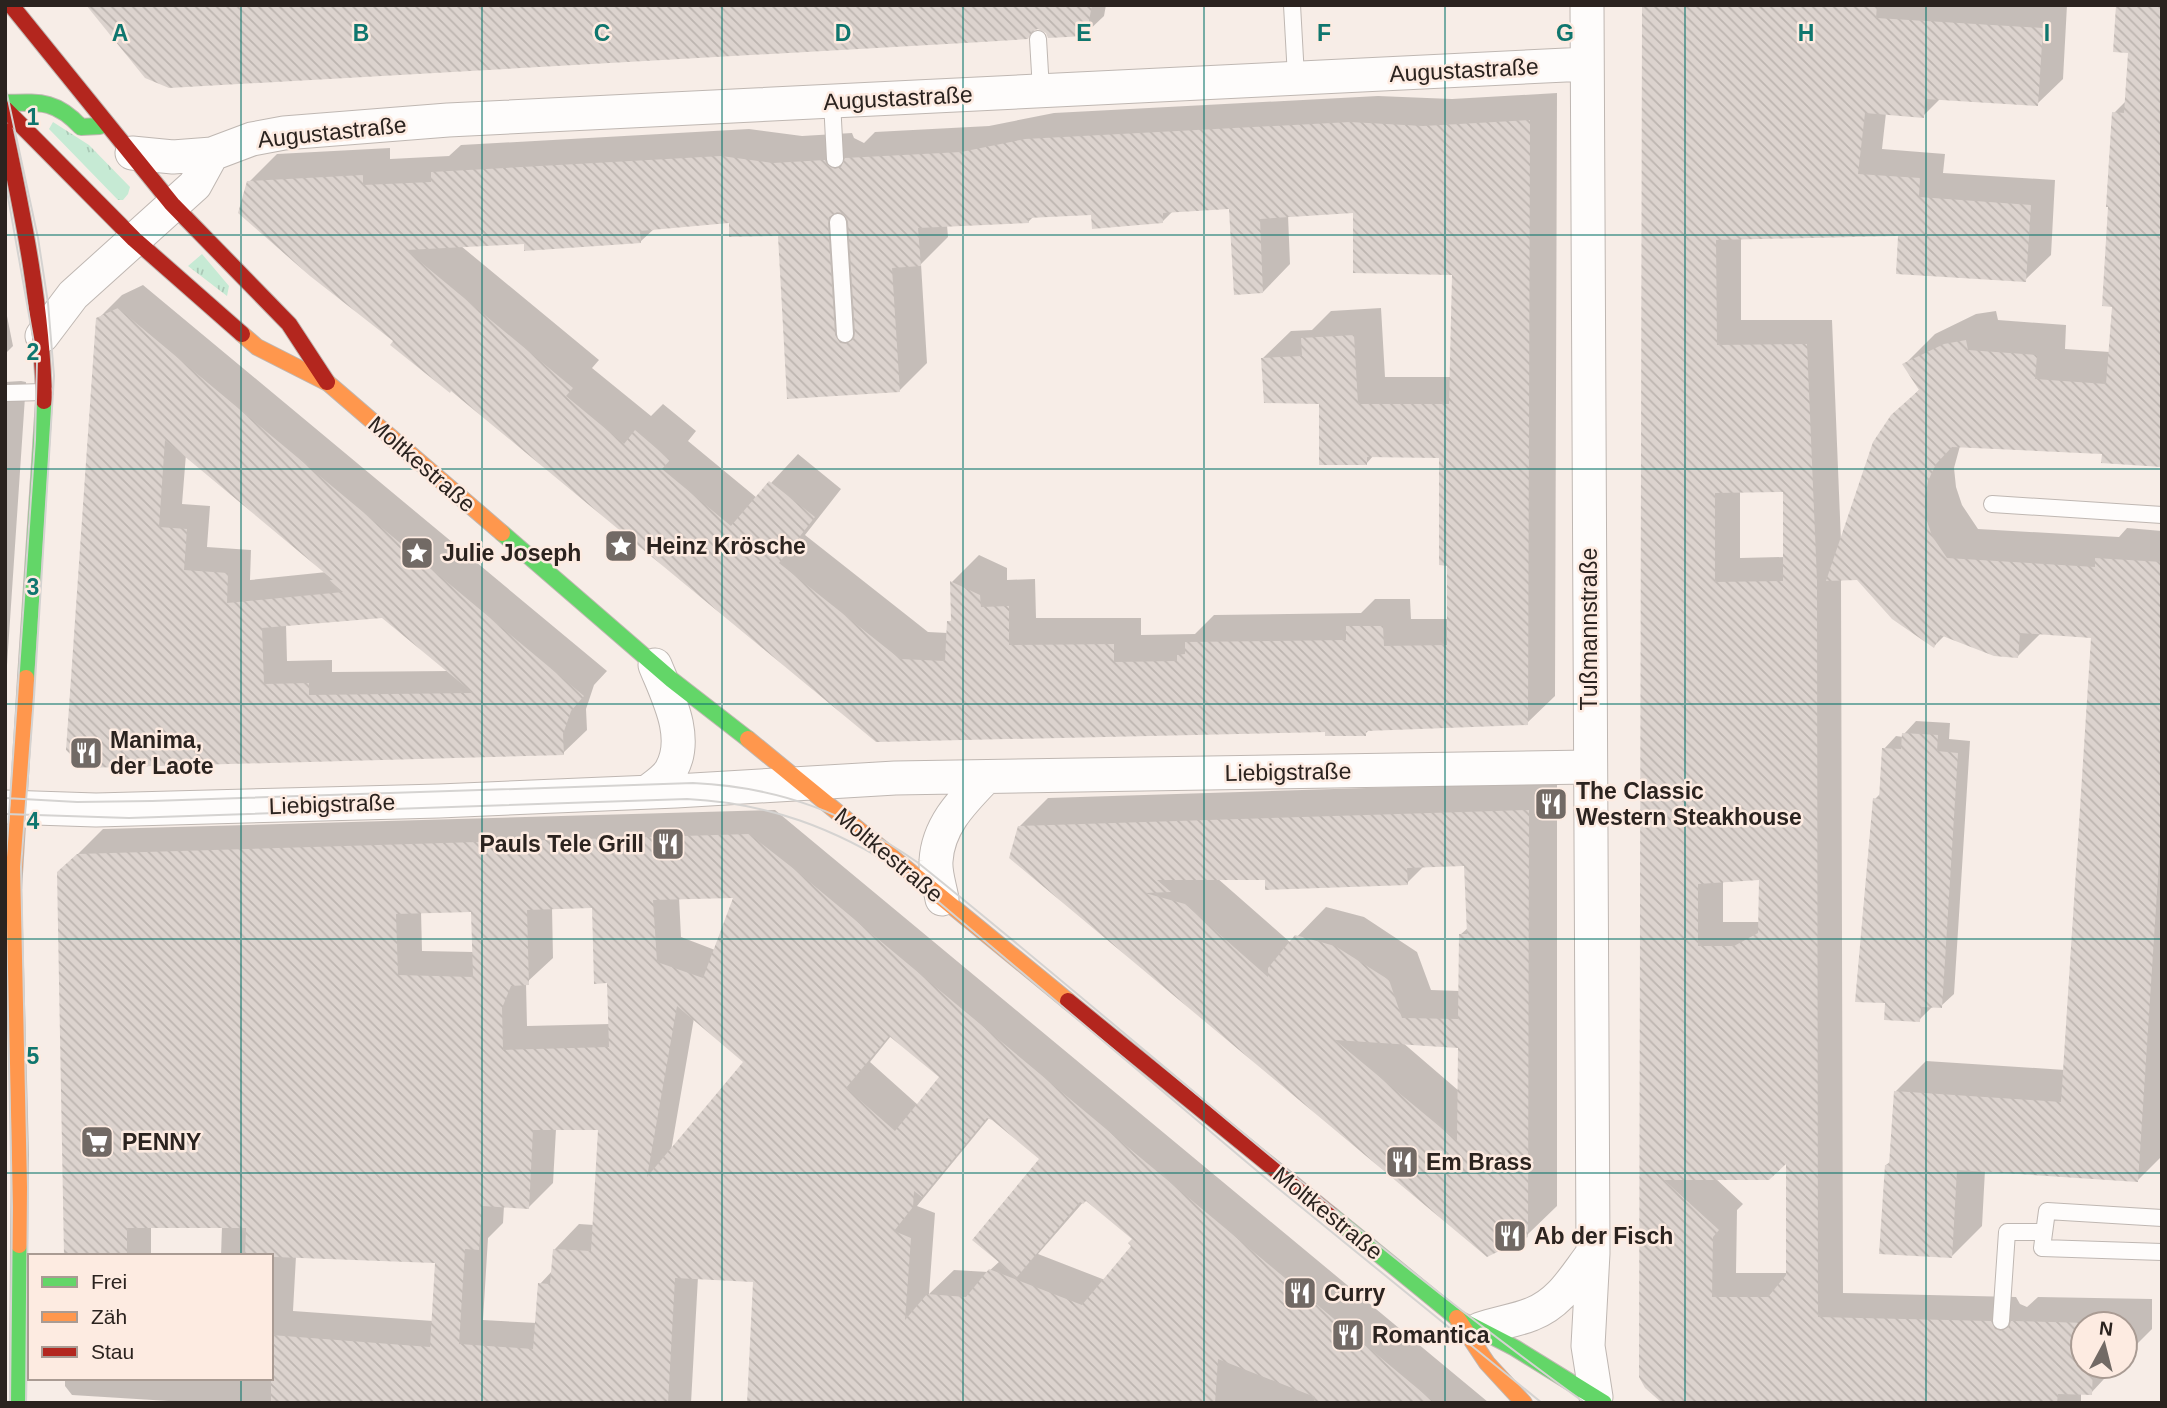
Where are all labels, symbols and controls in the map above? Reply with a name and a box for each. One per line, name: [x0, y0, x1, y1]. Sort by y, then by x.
text: A: [112, 20, 128, 46]
text: B: [353, 20, 369, 46]
text: C: [594, 20, 610, 46]
text: D: [835, 20, 851, 46]
text: E: [1076, 20, 1092, 46]
text: F: [1317, 20, 1331, 46]
text: G: [1556, 20, 1574, 46]
text: H: [1798, 20, 1814, 46]
text: I: [2044, 20, 2050, 46]
street label: Augustastraße: [1389, 53, 1539, 87]
street label: Augustastraße: [823, 81, 973, 115]
text: 1: [27, 104, 40, 130]
street label: Augustastraße: [256, 111, 408, 153]
text: 2: [27, 339, 39, 365]
street label: Moltkestraße: [363, 411, 481, 517]
place icon: Heinz Krösche: [602, 527, 640, 565]
place label: Heinz Krösche: [646, 533, 806, 559]
place icon: Julie Joseph: [398, 534, 436, 572]
place label: Julie Joseph: [442, 540, 581, 566]
street label: Tußmannstraße: [1576, 548, 1602, 710]
text: 3: [27, 574, 39, 600]
place label: Manima, der Laote: [110, 727, 214, 779]
restaurant icon: Manima, der Laote: [67, 734, 105, 772]
street label: Liebigstraße: [1224, 758, 1352, 786]
place label: The Classic Western Steakhouse: [1576, 778, 1802, 830]
restaurant icon: The Classic Western Steakhouse: [1532, 785, 1570, 823]
street label: Liebigstraße: [268, 789, 396, 819]
street label: Moltkestraße: [830, 802, 948, 908]
text: 4: [27, 808, 40, 834]
restaurant icon: Pauls Tele Grill: [649, 825, 687, 863]
place label: Pauls Tele Grill: [480, 831, 644, 857]
text: 5: [27, 1043, 40, 1069]
supermarket icon: PENNY: [78, 1123, 116, 1161]
place label: PENNY: [122, 1129, 201, 1155]
restaurant icon: Em Brass: [1383, 1143, 1421, 1181]
place label: Em Brass: [1426, 1149, 1532, 1175]
street label: Moltkestraße: [1268, 1161, 1388, 1265]
restaurant icon: Ab der Fisch: [1491, 1217, 1529, 1255]
place label: Ab der Fisch: [1534, 1223, 1673, 1249]
legend: [28, 1254, 273, 1380]
text: Frei: [91, 1270, 127, 1293]
restaurant icon: Curry: [1281, 1274, 1319, 1312]
place label: Curry: [1324, 1280, 1386, 1306]
text: Zäh: [91, 1305, 127, 1328]
north arrow: [2069, 1310, 2139, 1380]
restaurant icon: Romantica: [1329, 1316, 1367, 1354]
text: N: [2098, 1317, 2114, 1340]
place label: Romantica: [1372, 1322, 1490, 1348]
text: Stau: [91, 1340, 134, 1363]

